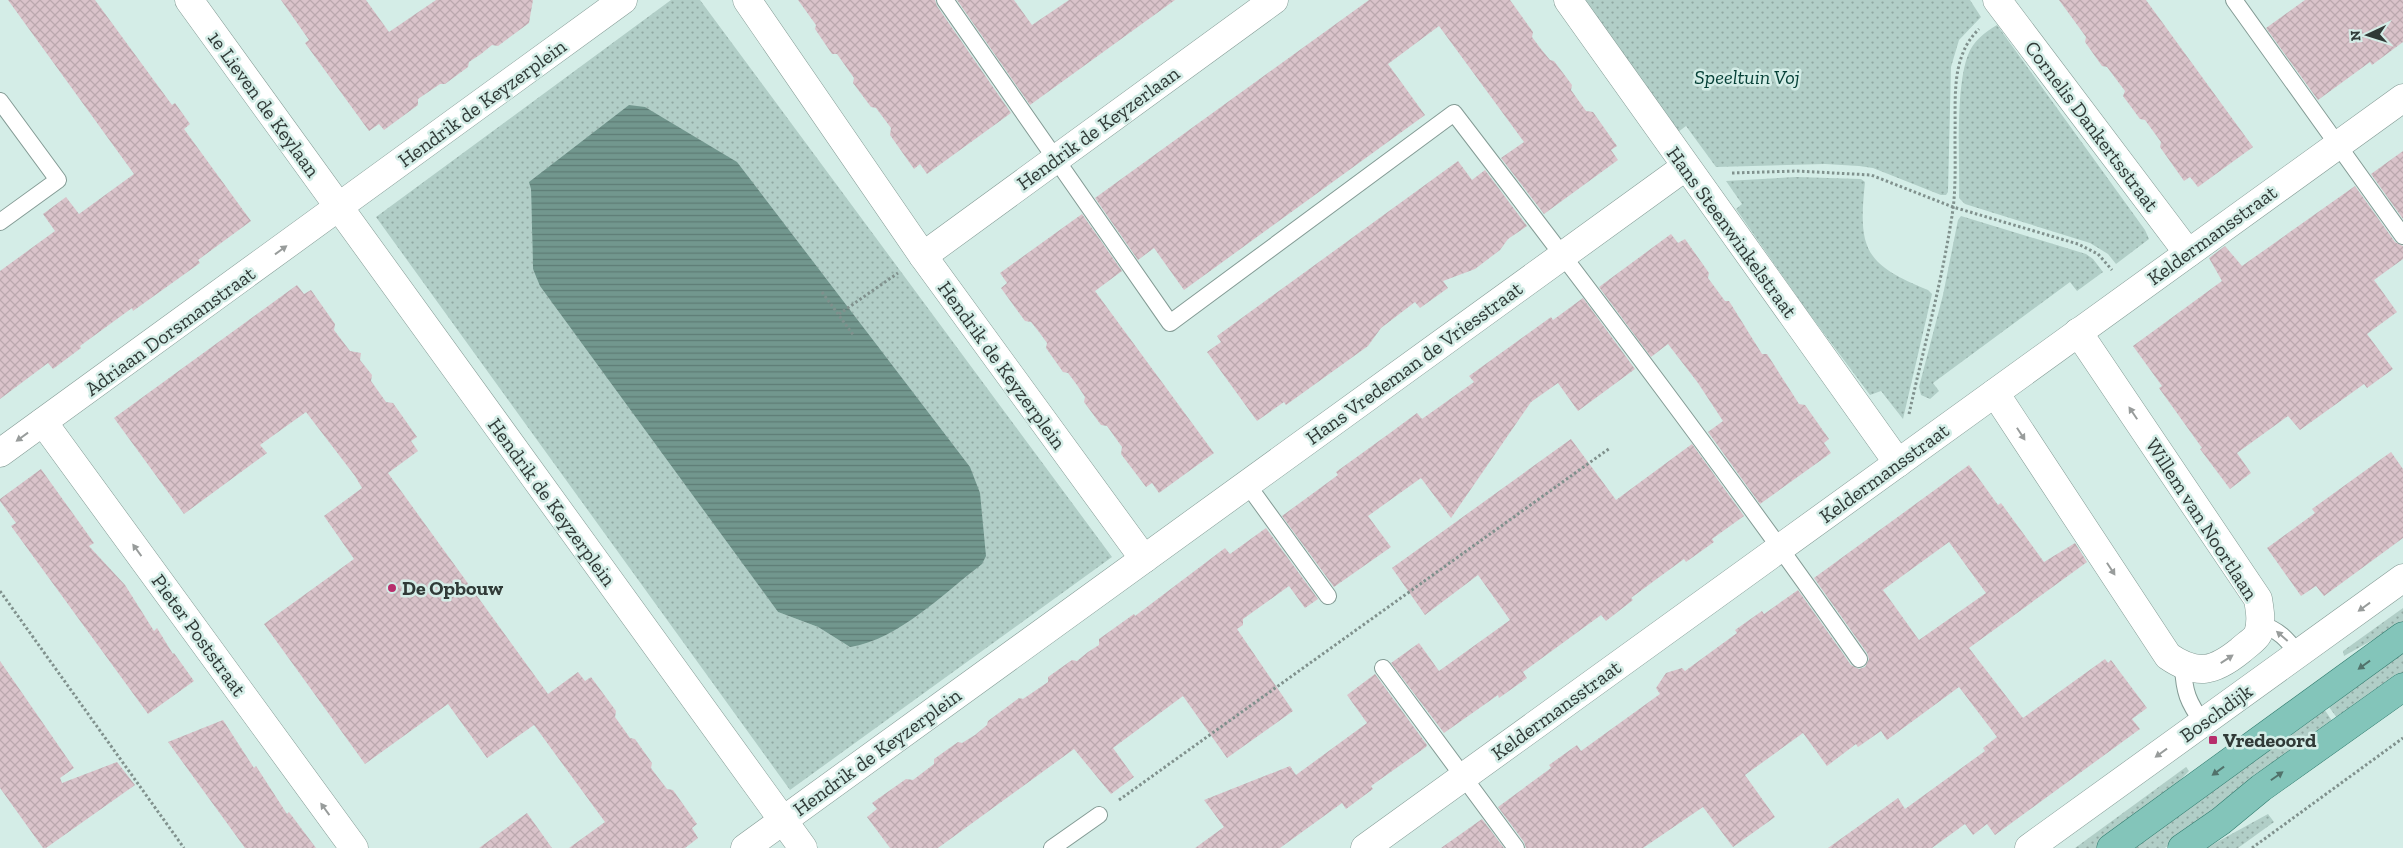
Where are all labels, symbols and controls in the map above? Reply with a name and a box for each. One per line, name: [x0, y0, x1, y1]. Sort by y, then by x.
north arrow: [2343, 10, 2393, 60]
street label: 1e Lieven de Keylaan: [203, 26, 325, 182]
text: N: [2347, 30, 2364, 42]
street label: Hendrik de Keyzerplein: [393, 34, 571, 172]
street label: Cornelis Dankertsstraat: [2020, 36, 2164, 216]
street label: Hendrik de Keyzerlaan: [1012, 61, 1184, 195]
park label: Speeltuin Voj: [1694, 65, 1800, 89]
street label: Hans Steenwinkelstraat: [1662, 142, 1803, 323]
street label: Keldermansstraat: [2142, 180, 2282, 290]
one-way arrow: [275, 245, 288, 255]
street label: Adriaan Dorsmanstraat: [80, 261, 260, 401]
street label: Hendrik de Keyzerplein: [933, 276, 1071, 454]
street label: Hans Vredeman de Vriesstraat: [1301, 276, 1527, 450]
one-way arrow: [2128, 406, 2138, 420]
street label: Hendrik de Keyzerplein: [483, 413, 621, 591]
street label: Keldermansstraat: [1814, 418, 1954, 528]
one-way arrow: [2017, 427, 2026, 440]
one-way arrow: [15, 432, 28, 442]
street label: Willem van Noortlaan: [2141, 434, 2264, 605]
one-way arrow: [132, 543, 142, 557]
one-way arrow: [2106, 563, 2116, 576]
street label: Pieter Poststraat: [147, 569, 252, 701]
place label: De Opbouw: [402, 576, 504, 600]
marker: De Opbouw: [386, 582, 398, 594]
one-way arrow: [2358, 602, 2371, 613]
one-way arrow: [2276, 630, 2289, 641]
one-way arrow: [2221, 654, 2234, 664]
street label: Keldermansstraat: [1486, 655, 1626, 765]
one-way arrow: [2357, 660, 2370, 670]
street label: Boschdijk: [2175, 678, 2257, 747]
street label: Hendrik de Keyzerplein: [788, 683, 966, 821]
place label: Vredeoord: [2223, 728, 2317, 752]
marker: Vredeoord: [2207, 734, 2219, 746]
one-way arrow: [2154, 748, 2168, 758]
one-way arrow: [2212, 765, 2225, 776]
one-way arrow: [2270, 771, 2283, 782]
one-way arrow: [320, 802, 330, 816]

